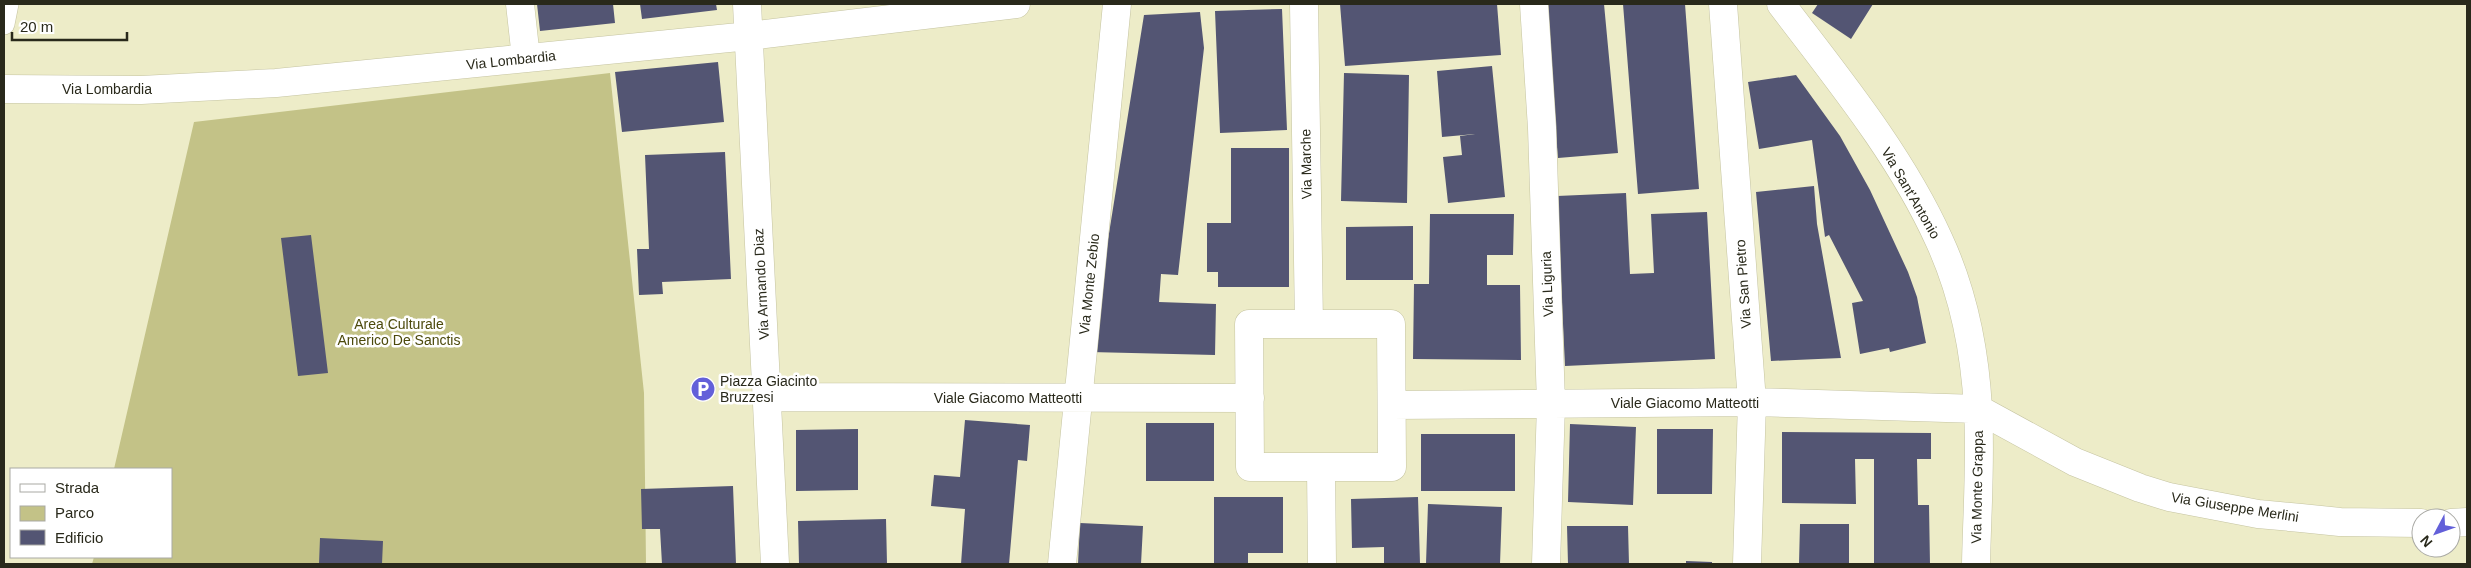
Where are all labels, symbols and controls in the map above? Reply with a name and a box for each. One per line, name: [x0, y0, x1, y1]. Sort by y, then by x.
scale bar: [12, 10, 128, 42]
text: 20 m: [20, 18, 53, 35]
street label: Via Lombardia: [465, 47, 557, 73]
street label: Via Lombardia: [62, 81, 152, 97]
street label: Via Marche: [1297, 128, 1315, 199]
street label: Via Sant'Antonio: [1878, 144, 1944, 242]
street label: Via Armando Diaz: [750, 228, 772, 340]
street label: Via Monte Zebio: [1076, 232, 1102, 335]
street label: Via San Pietro: [1732, 239, 1754, 329]
street label: Via Liguria: [1538, 251, 1556, 317]
park label: Area Culturale Americo De Sanctis: [338, 316, 460, 348]
place label: Piazza Giacinto Bruzzesi: [720, 373, 817, 405]
parking icon: Piazza Giacinto Bruzzesi: [690, 376, 716, 402]
street label: Viale Giacomo Matteotti: [934, 390, 1082, 406]
street label: Viale Giacomo Matteotti: [1611, 395, 1759, 411]
street label: Via Monte Grappa: [1968, 430, 1986, 544]
legend: [10, 468, 172, 558]
text: Strada: [55, 479, 100, 496]
street label: Via Giuseppe Merlini: [2170, 489, 2300, 525]
text: Parco: [55, 504, 94, 521]
north arrow: [2411, 508, 2461, 558]
text: Edificio: [55, 529, 103, 546]
text: N: [2417, 532, 2436, 551]

